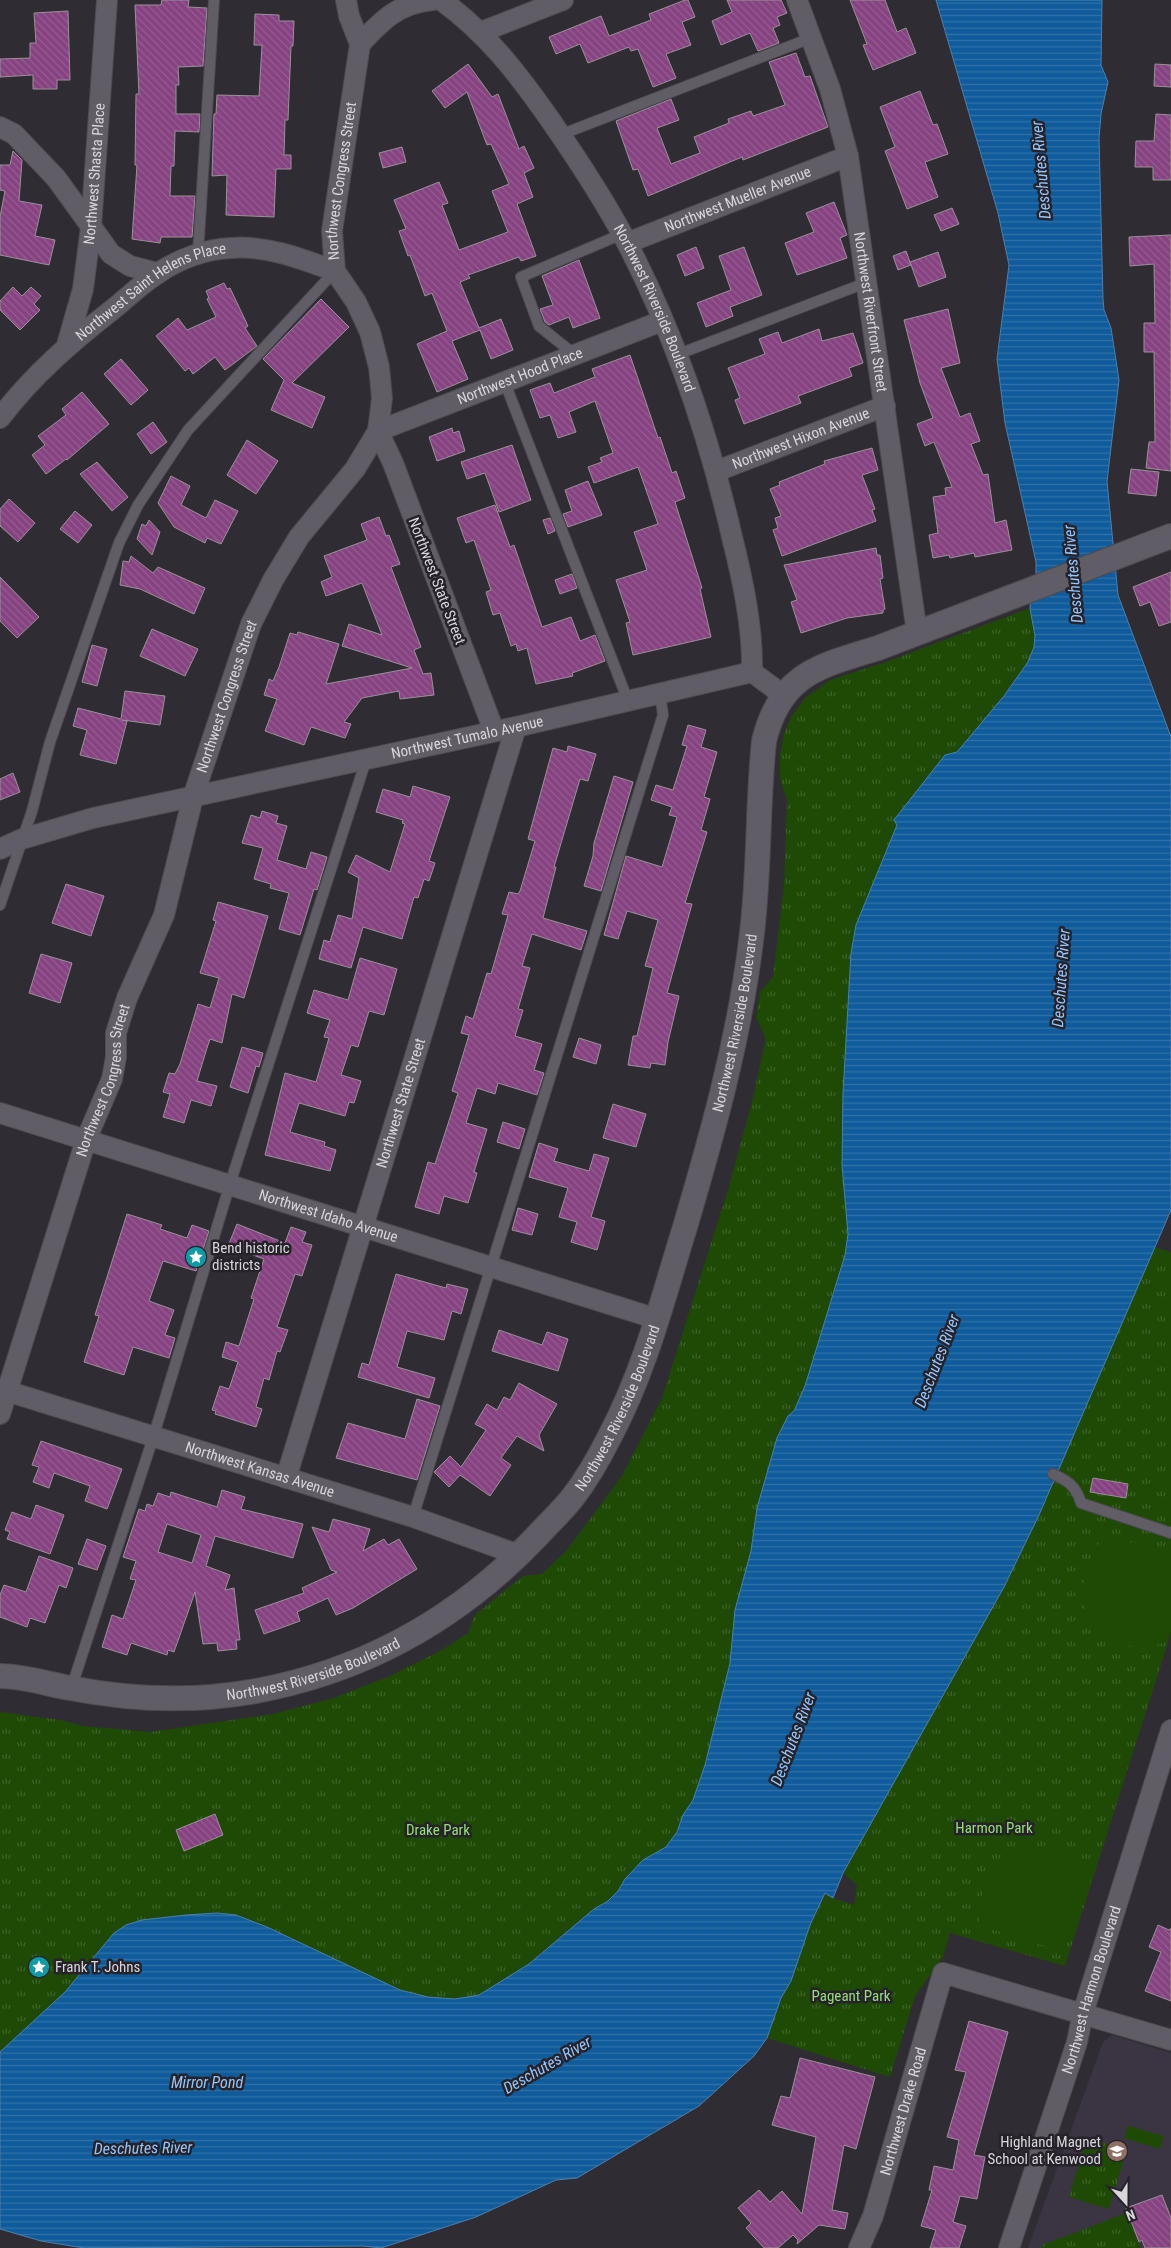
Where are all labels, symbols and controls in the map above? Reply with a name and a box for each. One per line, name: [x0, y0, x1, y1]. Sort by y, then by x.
street label: Northwest Congress Street: [323, 101, 360, 261]
street label: Northwest Shasta Place: [80, 102, 109, 246]
water label: Deschutes River: [1027, 119, 1055, 220]
street label: Northwest Mueller Avenue: [662, 162, 814, 236]
street label: Northwest Riverside Boulevard: [610, 221, 699, 394]
street label: Northwest Riverfront Street: [850, 231, 891, 393]
street label: Northwest Saint Helens Place: [72, 239, 227, 345]
street label: Northwest Hood Place: [455, 344, 585, 408]
street label: Northwest Hixon Avenue: [730, 404, 872, 473]
street label: Northwest State Street: [405, 515, 469, 647]
water label: Deschutes River: [1059, 523, 1087, 624]
street label: Northwest Congress Street: [193, 617, 261, 775]
street label: Northwest Tumalo Avenue: [389, 712, 545, 763]
water label: Deschutes River: [1048, 927, 1074, 1028]
street label: Northwest Riverside Boulevard: [709, 933, 761, 1114]
street label: Northwest Congress Street: [72, 1002, 134, 1159]
street label: Northwest State Street: [372, 1036, 429, 1170]
street label: Northwest Idaho Avenue: [256, 1186, 400, 1246]
place label: Bend historic districts: [212, 1239, 290, 1274]
place icon: Bend historic districts: [184, 1245, 208, 1269]
water label: Deschutes River: [911, 1311, 964, 1410]
street label: Northwest Riverside Boulevard: [571, 1323, 664, 1495]
street label: Northwest Kansas Avenue: [183, 1438, 337, 1501]
street label: Northwest Riverside Boulevard: [225, 1634, 403, 1704]
water label: Deschutes River: [767, 1689, 820, 1788]
park label: Harmon Park: [955, 1819, 1033, 1837]
park label: Drake Park: [406, 1821, 470, 1839]
street label: Northwest Harmon Boulevard: [1058, 1904, 1125, 2076]
place icon: Frank T. Johns: [27, 1955, 51, 1979]
place label: Frank T. Johns: [55, 1958, 141, 1976]
park label: Pageant Park: [812, 1987, 891, 2005]
water label: Deschutes River: [500, 2032, 595, 2098]
street label: Northwest Drake Road: [876, 2045, 930, 2177]
water label: Mirror Pond: [171, 2073, 243, 2092]
place label: Highland Magnet School at Kenwood: [988, 2133, 1101, 2168]
water label: Deschutes River: [94, 2138, 194, 2158]
school or university icon: Highland Magnet School at Kenwood: [1105, 2139, 1129, 2163]
north arrow: [1101, 2178, 1151, 2228]
text: N: [1124, 2206, 1138, 2224]

